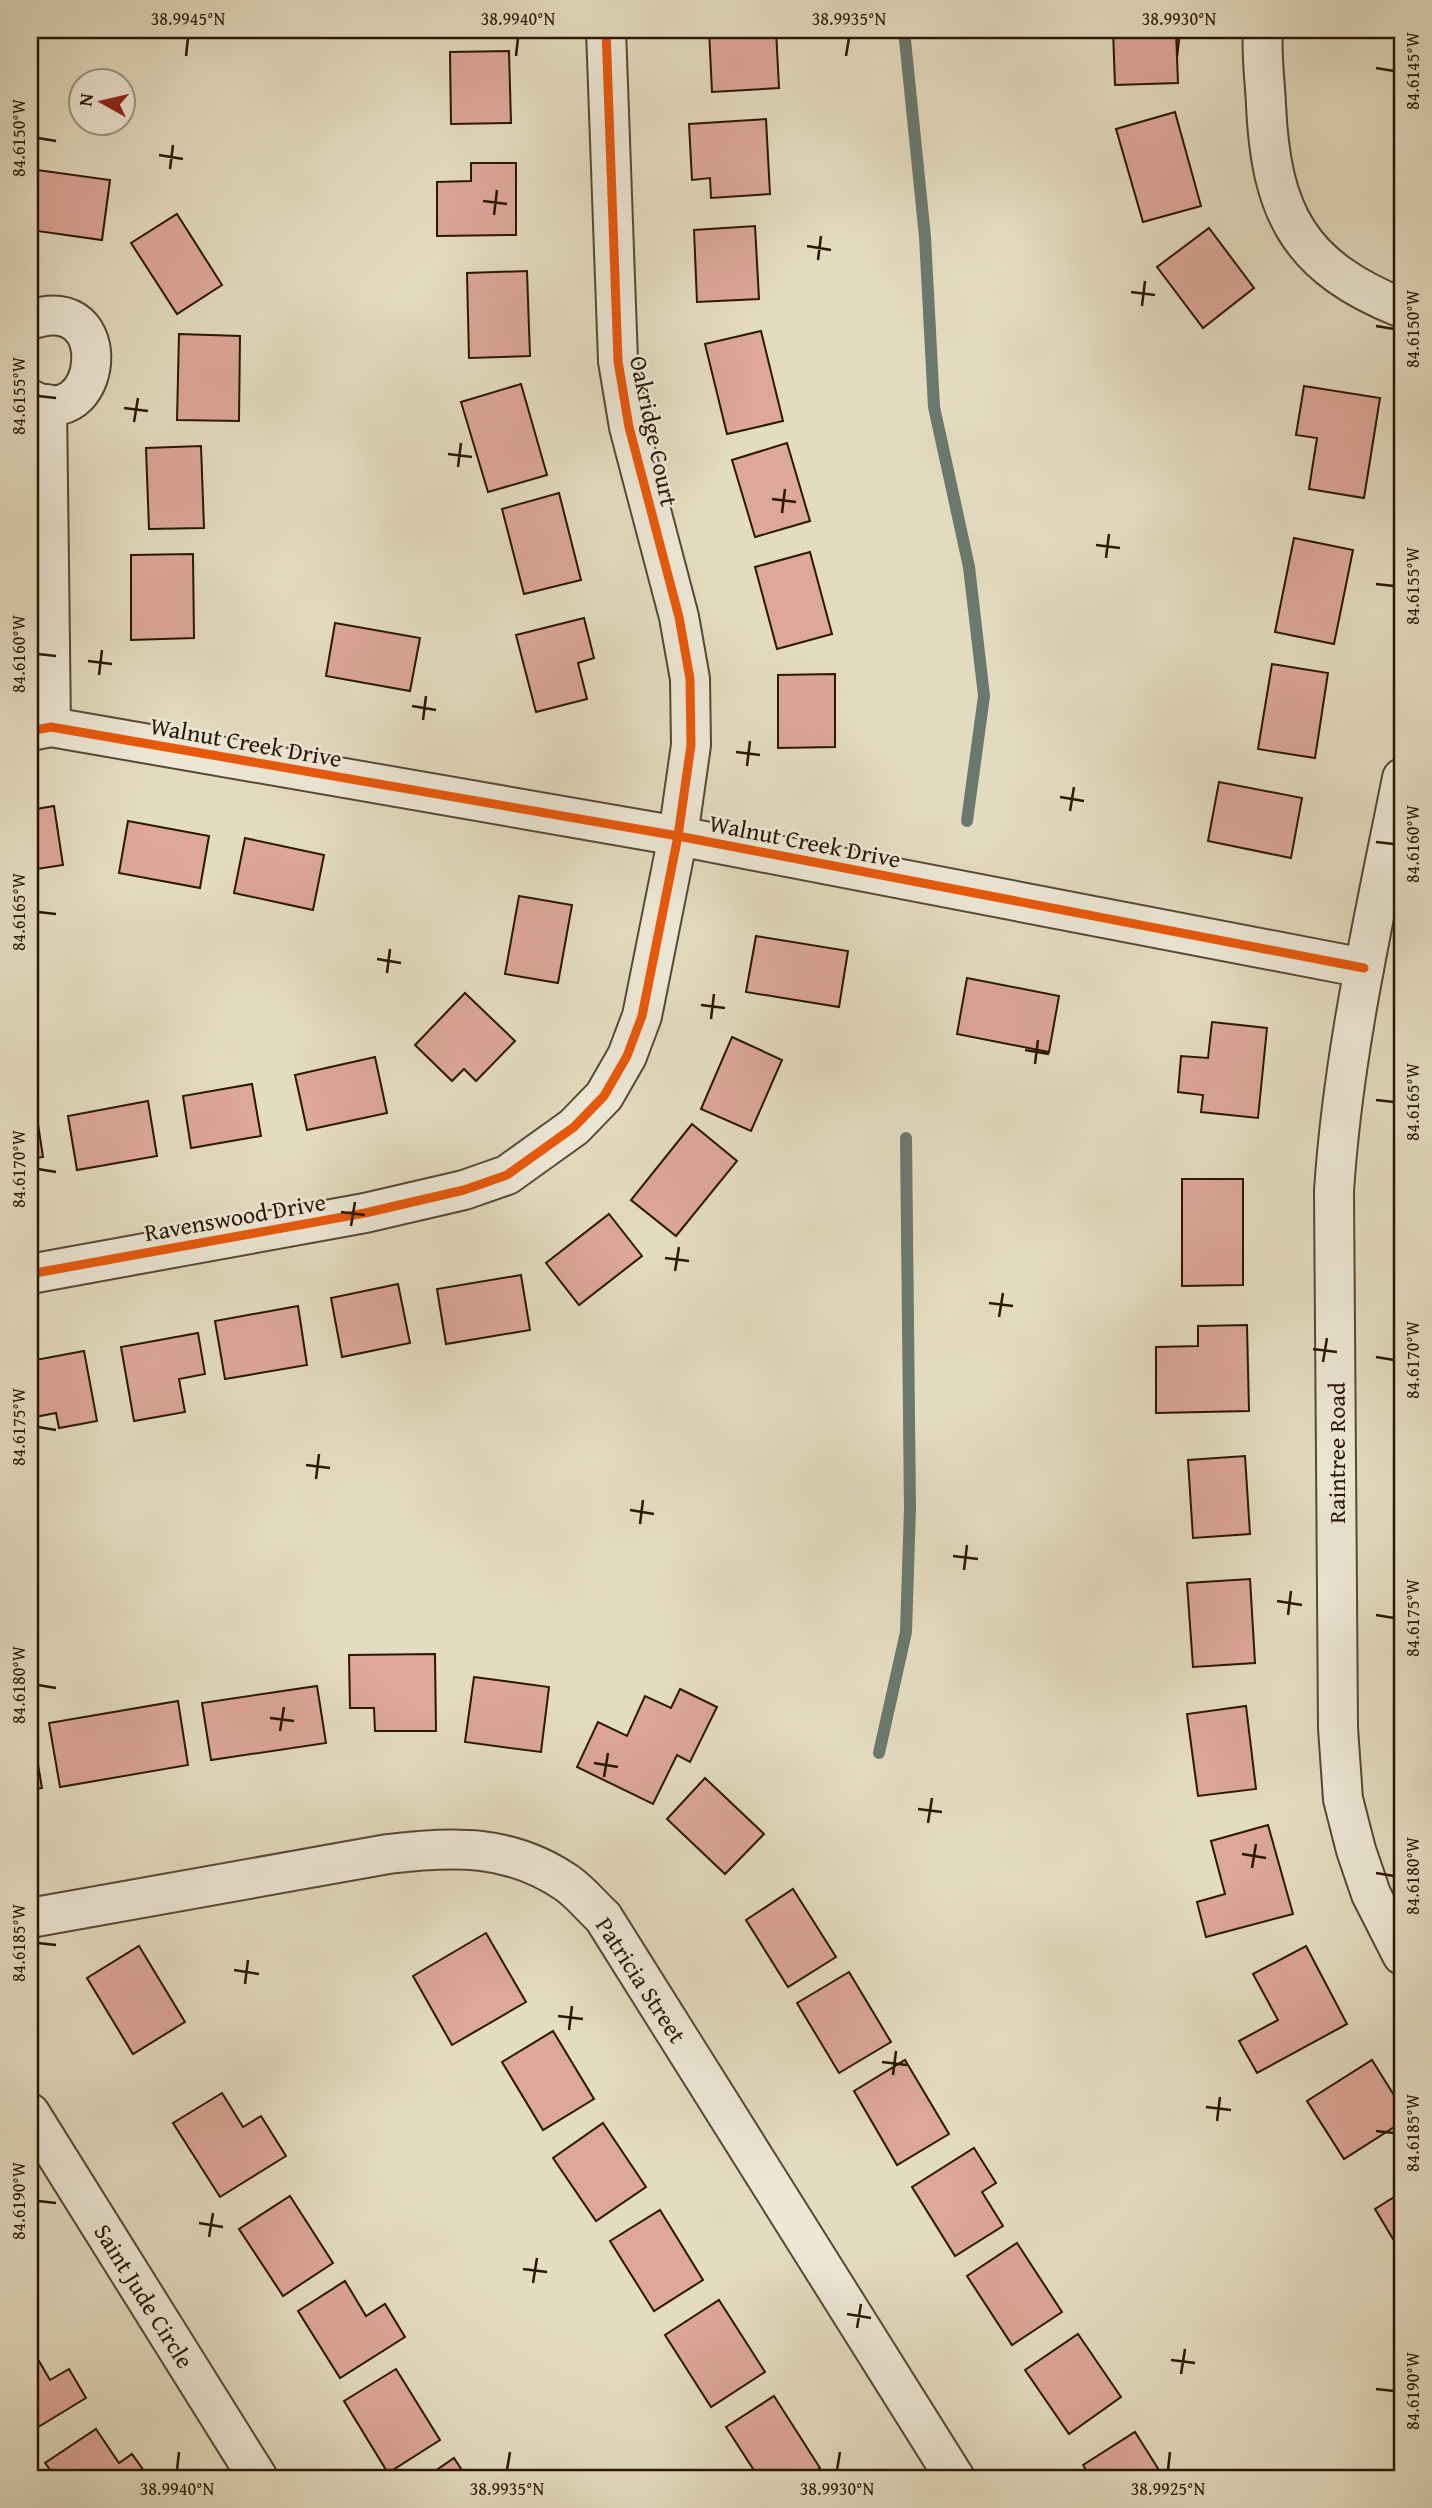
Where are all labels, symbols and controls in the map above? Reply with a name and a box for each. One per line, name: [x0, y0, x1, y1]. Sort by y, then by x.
text: 38.9945°N: [151, 5, 226, 32]
text: 38.9940°N: [481, 5, 556, 32]
text: 38.9935°N: [812, 5, 887, 32]
text: 38.9930°N: [1142, 5, 1217, 32]
text: 84.6145°W: [1399, 31, 1426, 110]
north arrow: [66, 66, 136, 136]
text: N: [70, 91, 100, 108]
text: 84.6150°W: [5, 98, 32, 177]
text: 84.6150°W: [1399, 289, 1426, 368]
street label: Oakridge Court: [621, 353, 687, 510]
text: 84.6155°W: [5, 356, 32, 435]
text: 84.6155°W: [1399, 546, 1426, 625]
text: 84.6160°W: [5, 614, 32, 693]
street label: Walnut Creek Drive: [147, 708, 345, 776]
text: 84.6160°W: [1399, 804, 1426, 883]
street label: Walnut Creek Drive: [706, 805, 904, 877]
text: 84.6165°W: [5, 872, 32, 951]
text: 84.6165°W: [1399, 1062, 1426, 1141]
text: 84.6170°W: [5, 1129, 32, 1208]
street label: Ravenswood Drive: [142, 1184, 328, 1250]
text: 84.6170°W: [1399, 1320, 1426, 1399]
street label: Raintree Road: [1319, 1382, 1354, 1524]
text: 84.6175°W: [5, 1387, 32, 1466]
text: 84.6175°W: [1399, 1578, 1426, 1657]
text: 84.6180°W: [5, 1645, 32, 1724]
text: 84.6180°W: [1399, 1836, 1426, 1915]
text: 84.6185°W: [5, 1903, 32, 1982]
street label: Patricia Street: [587, 1910, 695, 2050]
text: 84.6185°W: [1399, 2093, 1426, 2172]
text: 84.6190°W: [5, 2161, 32, 2240]
street label: Saint Jude Circle: [86, 2217, 202, 2375]
text: 84.6190°W: [1399, 2351, 1426, 2430]
text: 38.9940°N: [140, 2475, 215, 2502]
text: 38.9935°N: [470, 2475, 545, 2502]
text: 38.9930°N: [800, 2475, 875, 2502]
text: 38.9925°N: [1131, 2475, 1206, 2502]

